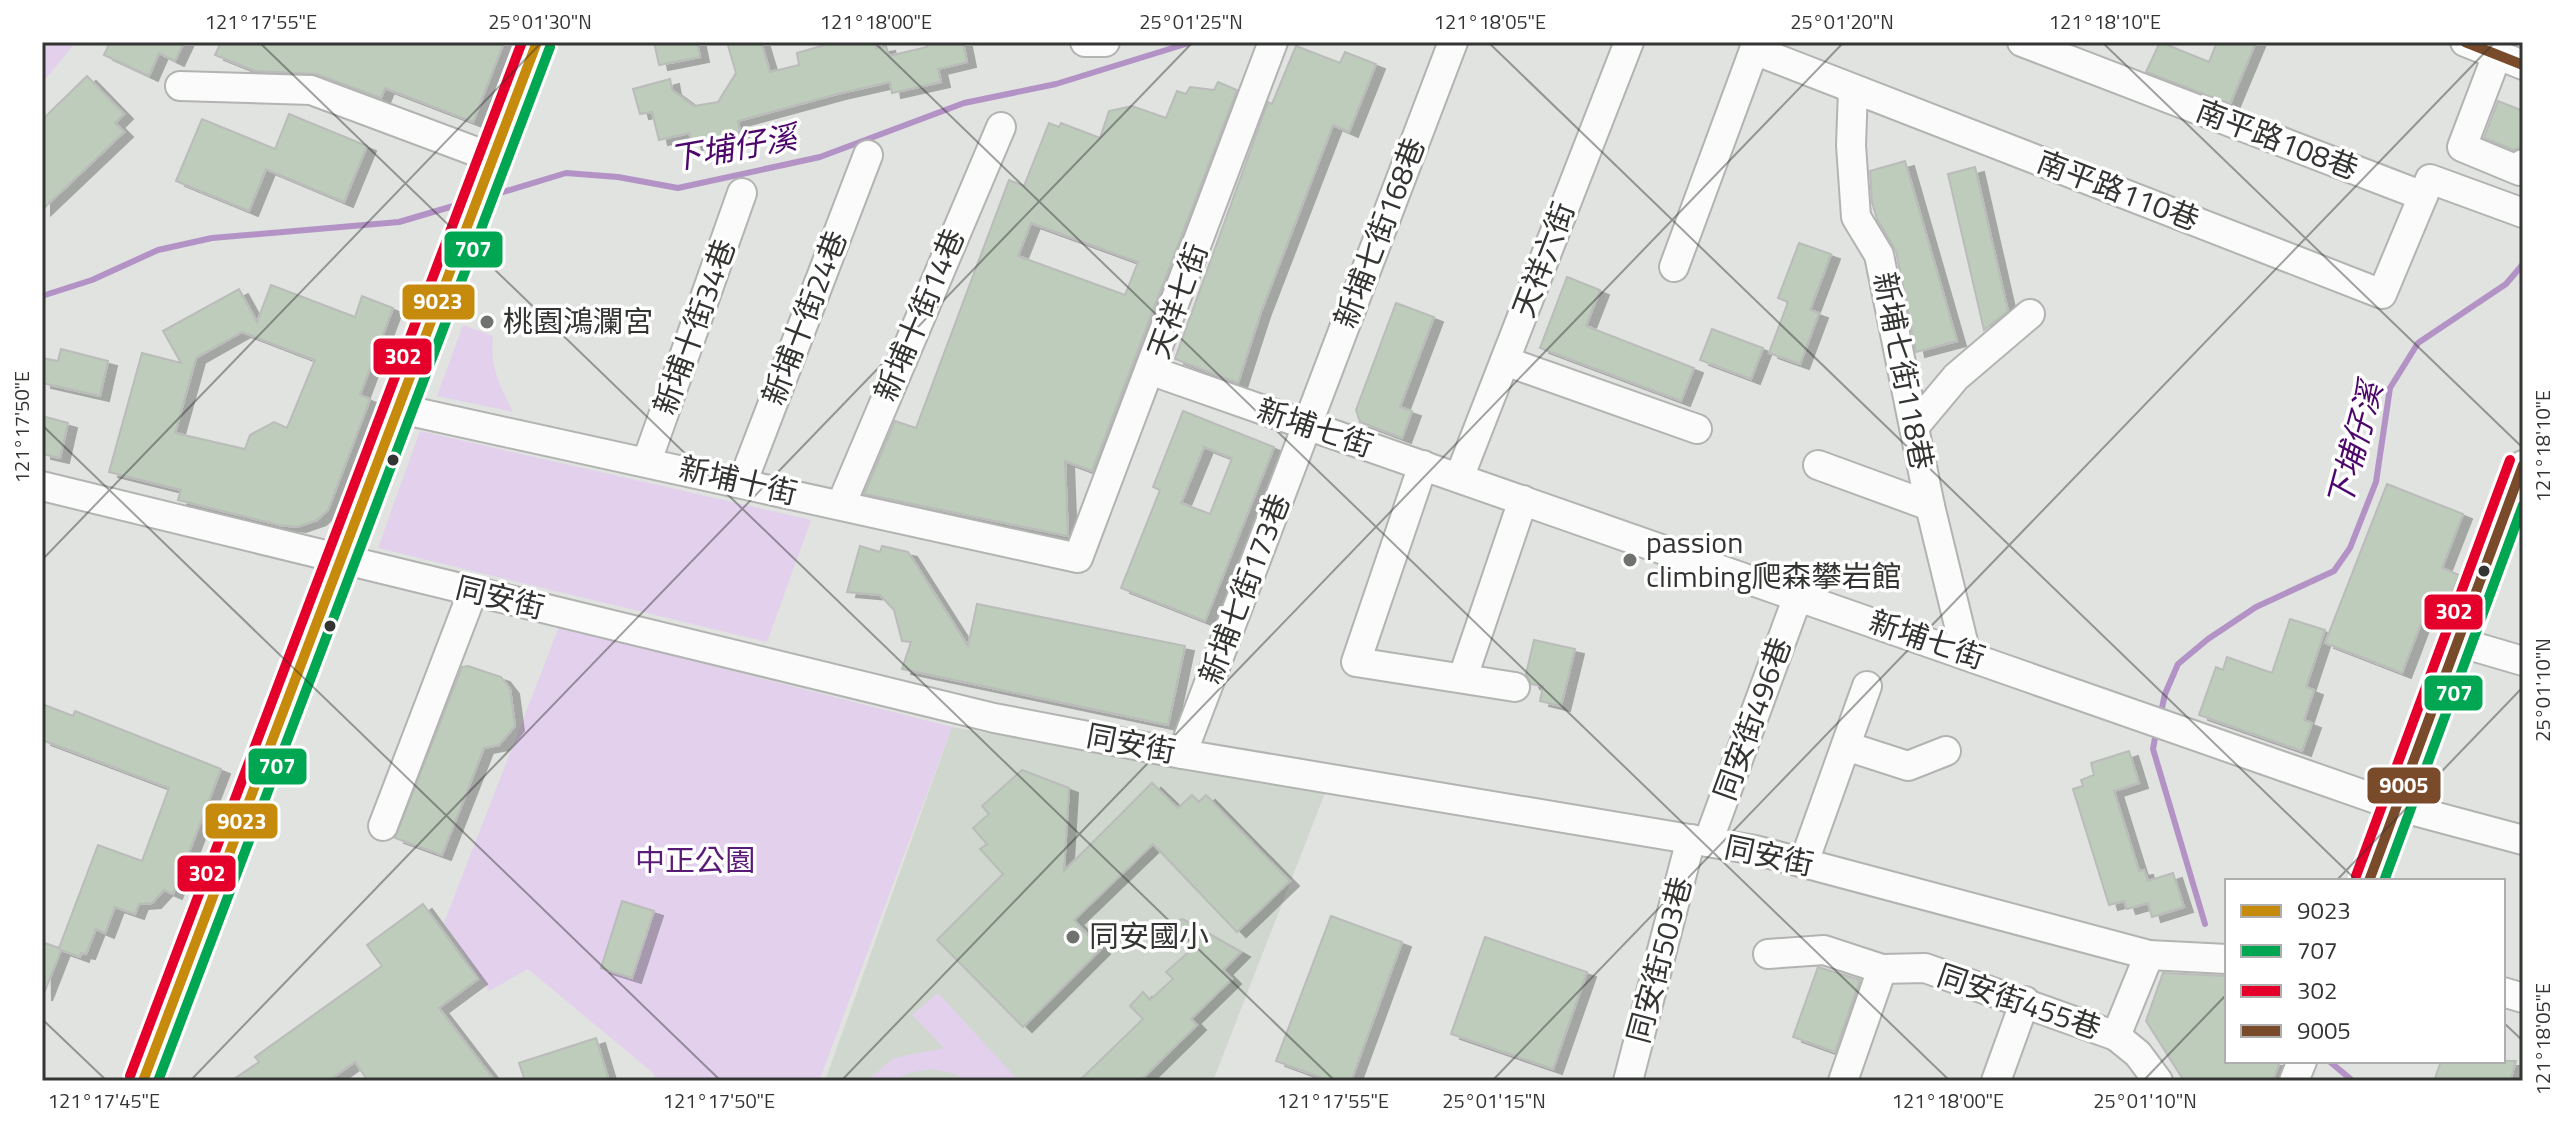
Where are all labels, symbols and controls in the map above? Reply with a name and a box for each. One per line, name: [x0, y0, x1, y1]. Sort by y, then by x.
text: 121°17'55"E: [205, 6, 317, 37]
text: 25°01'30"N: [488, 6, 592, 37]
text: 121°18'00"E: [820, 6, 932, 37]
text: 25°01'25"N: [1139, 6, 1243, 37]
text: 121°18'05"E: [1434, 6, 1546, 37]
text: 25°01'20"N: [1790, 6, 1894, 37]
text: 121°18'10"E: [2049, 6, 2161, 37]
street label: 南平路108巷: [2190, 87, 2365, 191]
water label: 下埔仔溪: [666, 112, 804, 182]
street label: 新埔七街168巷: [1322, 131, 1436, 334]
street label: 南平路110巷: [2031, 138, 2206, 242]
street label: 天祥六街: [1500, 195, 1586, 324]
street label: 新埔十街14巷: [862, 221, 976, 408]
street label: 新埔十街24巷: [750, 224, 858, 412]
line badge: 707: [443, 230, 504, 269]
text: 707: [455, 232, 491, 266]
street label: 新埔十街34巷: [641, 233, 747, 421]
street label: 天祥七街: [1135, 236, 1219, 365]
street label: 新埔七街118巷: [1862, 268, 1946, 474]
line badge: 9023: [401, 283, 476, 321]
text: 9023: [413, 284, 463, 318]
place label: 桃園鴻瀾宮: [503, 298, 653, 344]
marker: 桃園鴻瀾宮: [478, 313, 496, 331]
line badge: 302: [372, 337, 433, 376]
text: 302: [385, 339, 421, 373]
text: 121°17'50"E: [6, 371, 37, 483]
water label: 下埔仔溪: [2314, 373, 2395, 513]
street label: 新埔七街: [1251, 386, 1380, 468]
text: 121°18'10"E: [2527, 390, 2558, 502]
street label: 新埔十街: [675, 444, 802, 516]
unlabelled marker: [385, 452, 401, 468]
street label: 新埔七街173巷: [1187, 487, 1301, 690]
place label: passion climbing爬森攀岩館: [1646, 519, 1902, 599]
marker: passion climbing爬森攀岩館: [1621, 551, 1639, 569]
unlabelled marker: [2476, 563, 2492, 579]
street label: 同安街: [451, 564, 549, 630]
line badge: 302: [2423, 593, 2484, 631]
text: 302: [2436, 594, 2472, 628]
street label: 新埔七街: [1863, 598, 1992, 680]
unlabelled marker: [322, 618, 338, 634]
street label: 同安街496巷: [1701, 631, 1803, 807]
text: 25°01'10"N: [2527, 638, 2558, 742]
line badge: 707: [2423, 674, 2484, 712]
text: 707: [2436, 676, 2472, 710]
street label: 同安街: [1083, 712, 1180, 774]
line badge: 707: [247, 747, 308, 786]
text: 707: [259, 749, 295, 783]
line badge: 9005: [2366, 766, 2442, 805]
text: 9005: [2379, 768, 2429, 802]
line badge: 9023: [204, 802, 279, 840]
text: 9023: [217, 804, 267, 838]
street label: 同安街: [1720, 823, 1818, 887]
park label: 中正公園: [635, 837, 755, 883]
line badge: 302: [176, 854, 237, 893]
text: 302: [189, 856, 225, 890]
street label: 同安街503巷: [1615, 871, 1703, 1048]
legend: [2225, 879, 2505, 1063]
text: 9023: [2297, 892, 2351, 928]
place label: 同安國小: [1089, 913, 1209, 959]
marker: 同安國小: [1064, 928, 1082, 946]
text: 707: [2297, 932, 2337, 968]
street label: 同安街455巷: [1931, 952, 2107, 1051]
text: 302: [2297, 972, 2337, 1008]
text: 121°18'05"E: [2527, 983, 2558, 1095]
text: 9005: [2297, 1012, 2351, 1048]
text: 121°17'45"E: [48, 1085, 160, 1116]
text: 121°17'50"E: [663, 1085, 775, 1116]
text: 121°17'55"E: [1277, 1085, 1389, 1116]
text: 25°01'15"N: [1442, 1085, 1546, 1116]
text: 121°18'00"E: [1892, 1085, 2004, 1116]
text: 25°01'10"N: [2093, 1085, 2197, 1116]

